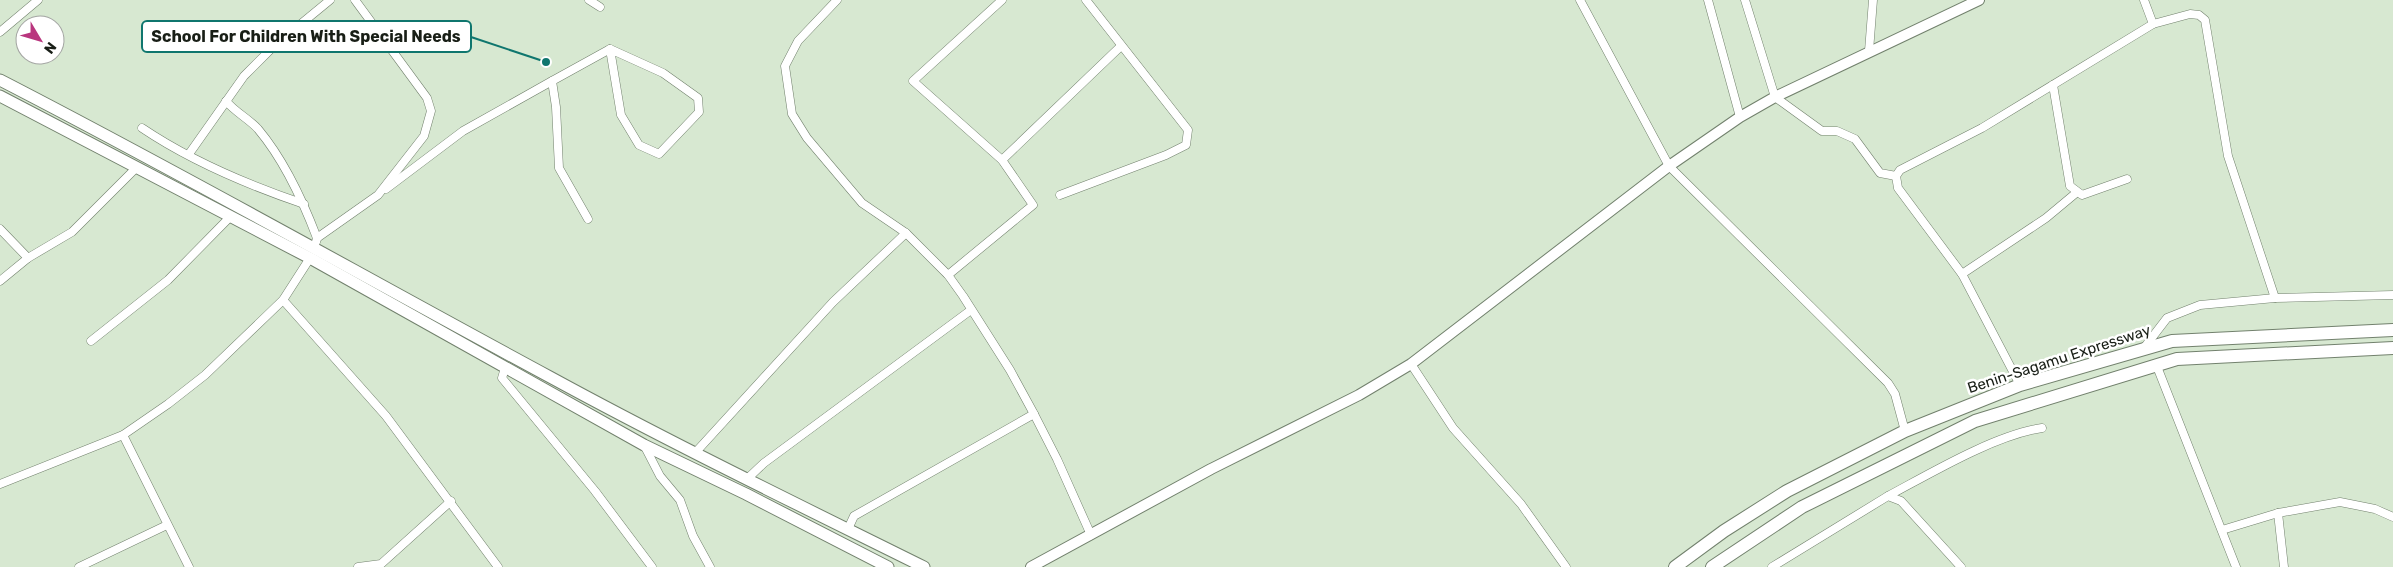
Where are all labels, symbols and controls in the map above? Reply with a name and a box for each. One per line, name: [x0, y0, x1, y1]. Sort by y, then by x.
north arrow: [15, 15, 65, 65]
callout: School For Children With Special Needs: [142, 21, 471, 52]
text: School For Children With Special Needs: [151, 27, 461, 46]
text: N: [40, 38, 60, 57]
street label: Benin-Sagamu Expressway: [1965, 321, 2153, 397]

